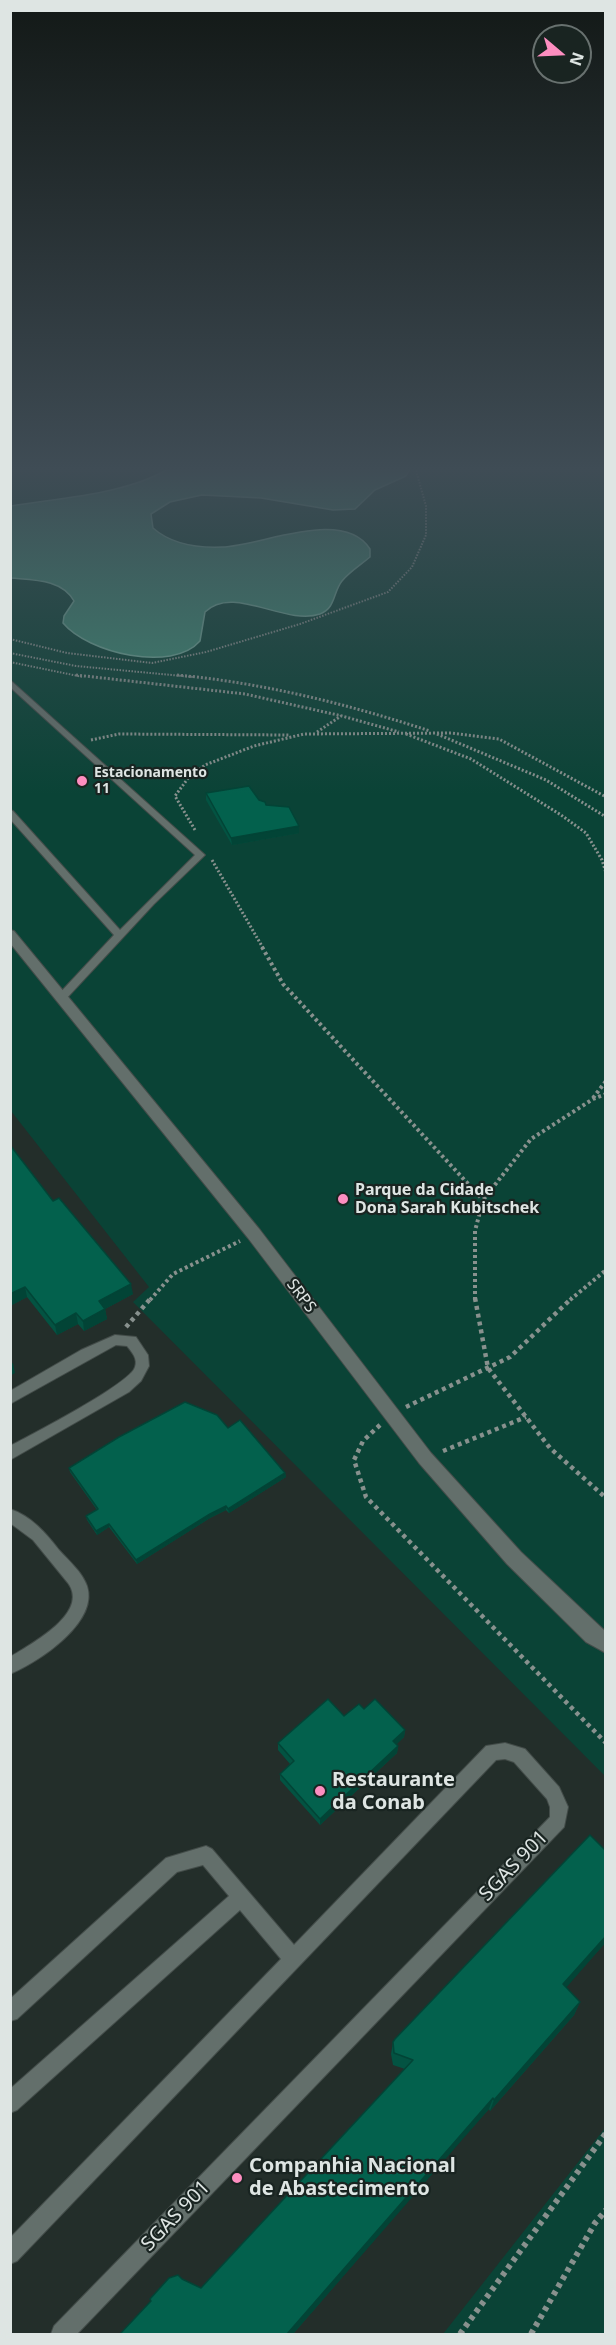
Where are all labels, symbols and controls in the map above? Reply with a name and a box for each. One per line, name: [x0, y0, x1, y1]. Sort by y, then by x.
north arrow: [532, 24, 592, 84]
text: N: [565, 49, 590, 69]
place label: Estacionamento 11: [94, 765, 207, 798]
marker: Estacionamento 11: [75, 774, 89, 788]
place label: Parque da Cidade Dona Sarah Kubitschek: [355, 1180, 539, 1218]
marker: Parque da Cidade Dona Sarah Kubitschek: [336, 1192, 350, 1206]
street label: SRPS: [282, 1275, 320, 1317]
place label: Restaurante da Conab: [332, 1768, 455, 1815]
marker: Restaurante da Conab: [313, 1784, 327, 1798]
street label: SGAS 901: [475, 1826, 553, 1906]
place label: Companhia Nacional de Abastecimento: [249, 2154, 456, 2201]
marker: Companhia Nacional de Abastecimento: [230, 2171, 244, 2185]
street label: SGAS 901: [137, 2176, 215, 2256]

